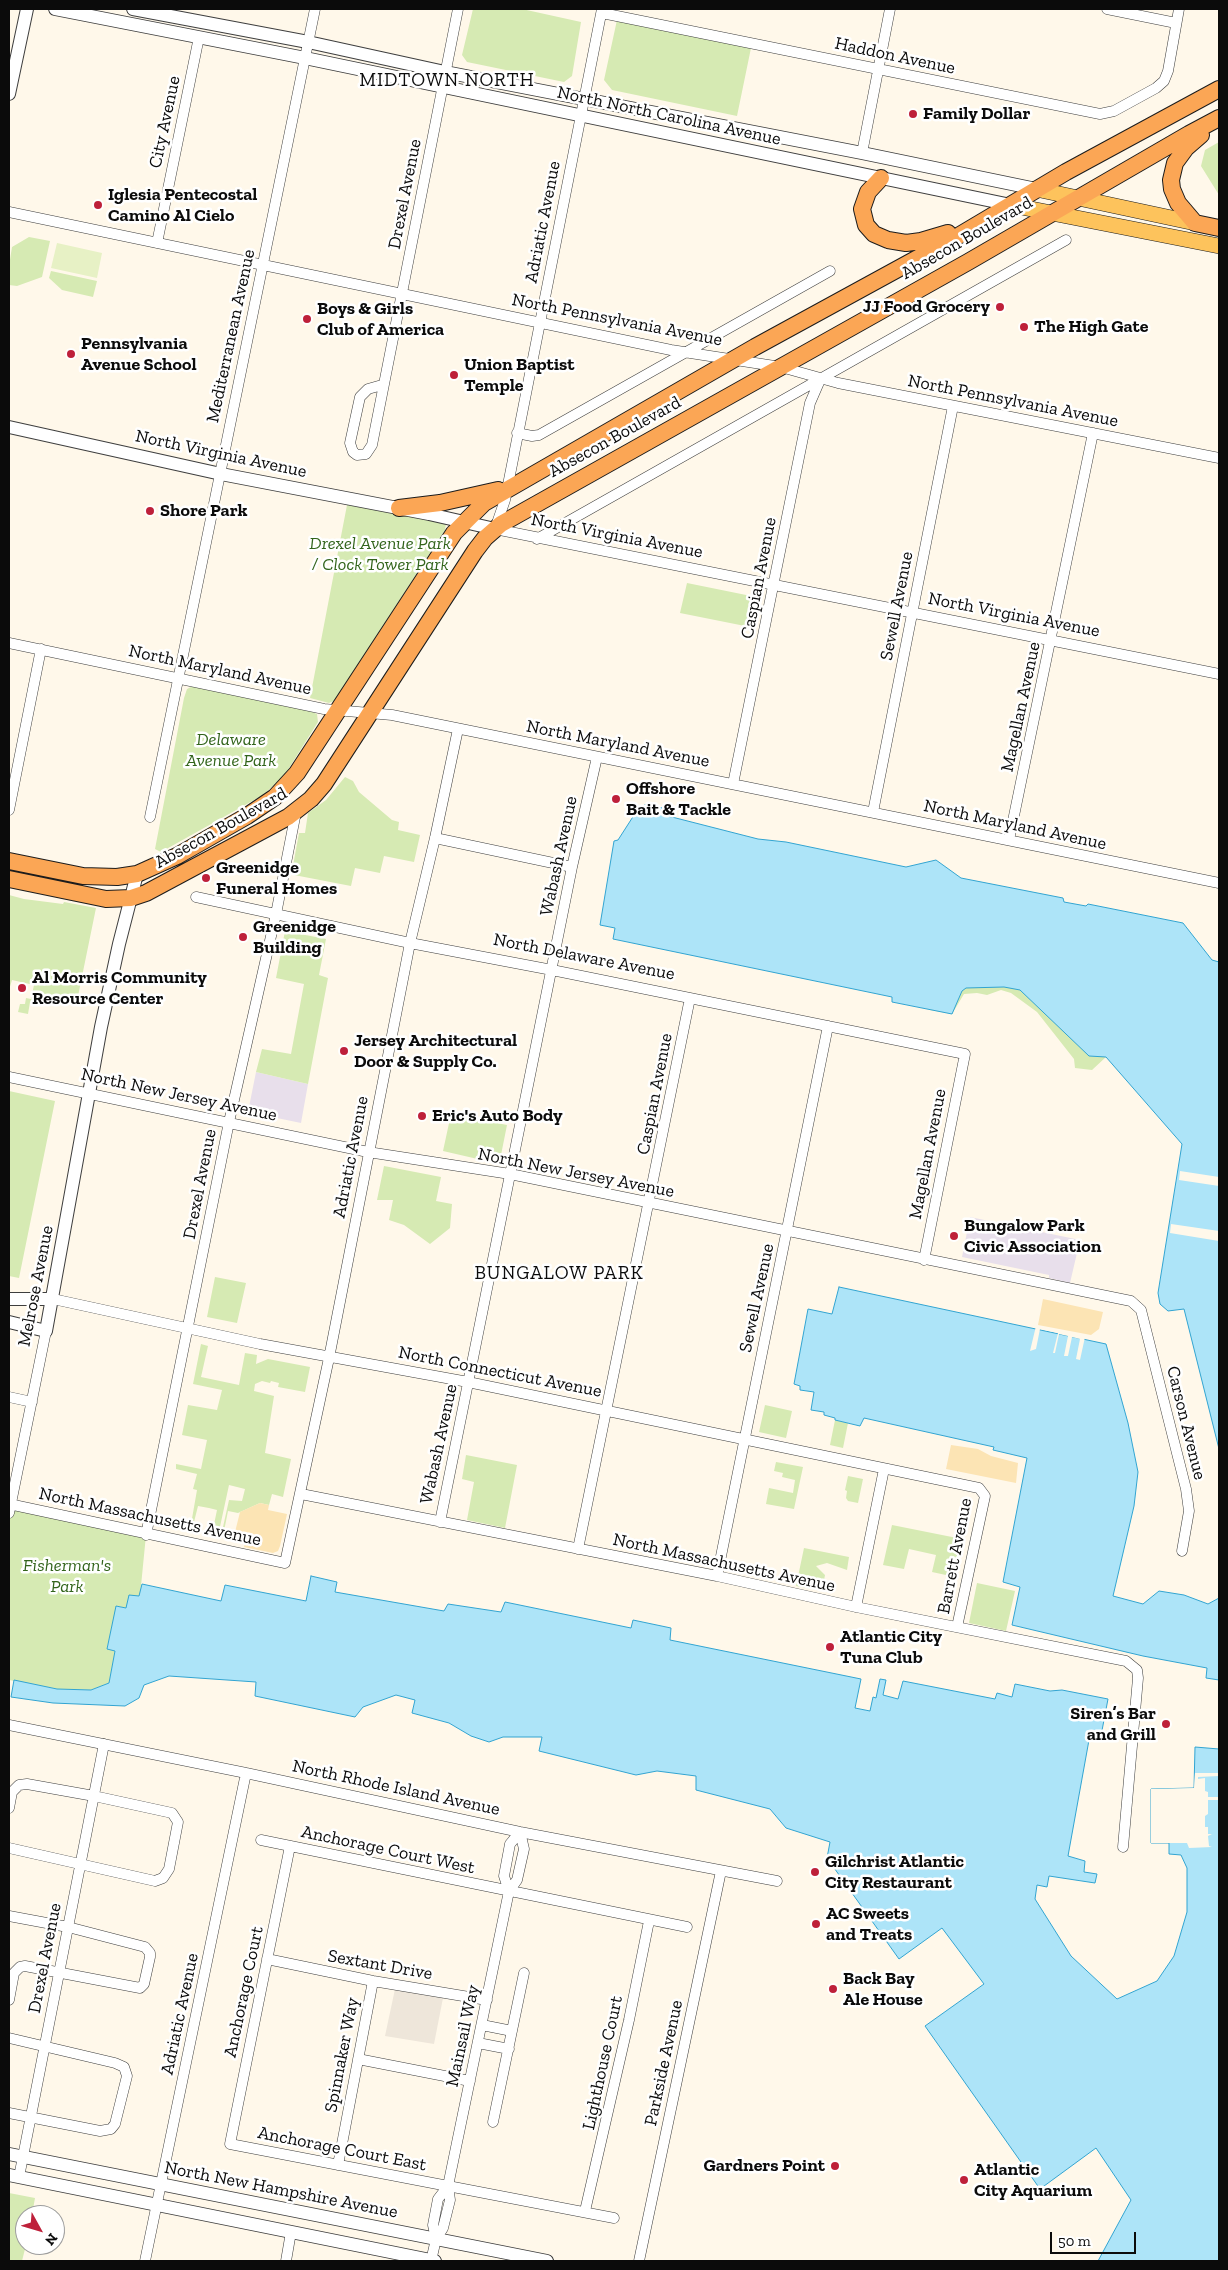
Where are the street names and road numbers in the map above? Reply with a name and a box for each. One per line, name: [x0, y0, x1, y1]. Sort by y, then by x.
street label: Haddon Avenue: [833, 33, 957, 79]
street label: City Avenue: [145, 74, 185, 170]
street label: North North Carolina Avenue: [555, 82, 783, 150]
street label: Drexel Avenue: [384, 137, 426, 251]
street label: Adriatic Avenue: [521, 159, 565, 285]
street label: Absecon Boulevard: [898, 192, 1036, 284]
street label: Mediterranean Avenue: [202, 247, 260, 425]
street label: North Pennsylvania Avenue: [510, 289, 724, 351]
street label: North Pennsylvania Avenue: [906, 370, 1120, 432]
street label: Absecon Boulevard: [545, 392, 685, 482]
street label: North Virginia Avenue: [133, 425, 309, 483]
street label: North Virginia Avenue: [529, 509, 705, 563]
street label: Caspian Avenue: [737, 515, 781, 641]
street label: Sewell Avenue: [876, 550, 918, 662]
street label: North Virginia Avenue: [926, 588, 1102, 642]
street label: North Maryland Avenue: [127, 640, 313, 700]
street label: Magellan Avenue: [997, 640, 1045, 774]
street label: North Maryland Avenue: [525, 716, 711, 772]
street label: Absecon Boulevard: [151, 783, 291, 873]
street label: Wabash Avenue: [536, 794, 582, 918]
street label: North Maryland Avenue: [922, 795, 1108, 855]
street label: North Delaware Avenue: [491, 929, 677, 985]
street label: Caspian Avenue: [633, 1031, 677, 1157]
street label: North New Jersey Avenue: [79, 1064, 279, 1126]
street label: Magellan Avenue: [905, 1087, 951, 1221]
street label: Adriatic Avenue: [329, 1094, 373, 1220]
street label: Drexel Avenue: [179, 1127, 221, 1241]
street label: North New Jersey Avenue: [476, 1143, 676, 1203]
street label: Melrose Avenue: [14, 1224, 58, 1348]
street label: Sewell Avenue: [735, 1242, 779, 1354]
street label: North Connecticut Avenue: [396, 1342, 604, 1402]
street label: Carson Avenue: [1161, 1364, 1211, 1482]
street label: Wabash Avenue: [416, 1382, 462, 1506]
street label: North Massachusetts Avenue: [37, 1483, 263, 1551]
street label: Barrett Avenue: [933, 1496, 977, 1616]
street label: North Massachusetts Avenue: [611, 1529, 837, 1597]
street label: North Rhode Island Avenue: [290, 1755, 502, 1821]
street label: Anchorage Court West: [299, 1821, 477, 1879]
street label: Drexel Avenue: [24, 1901, 66, 2015]
street label: Anchorage Court: [220, 1924, 268, 2060]
street label: Sextant Drive: [326, 1945, 434, 1985]
street label: Adriatic Avenue: [157, 1951, 203, 2077]
street label: Mainsail Way: [442, 1983, 484, 2089]
street label: Lighthouse Court: [578, 1994, 628, 2132]
street label: Spinnaker Way: [320, 1996, 364, 2114]
street label: Parkside Avenue: [640, 1998, 688, 2128]
street label: Anchorage Court East: [256, 2122, 428, 2176]
street label: North New Hampshire Avenue: [162, 2157, 400, 2223]

